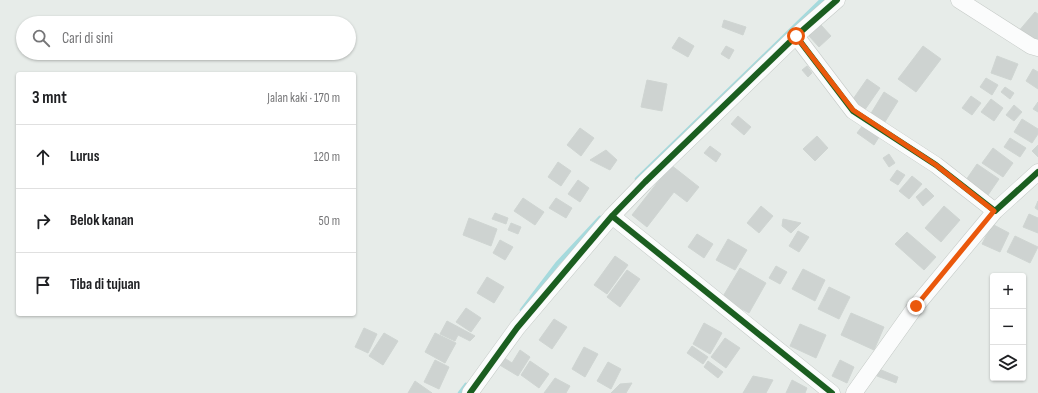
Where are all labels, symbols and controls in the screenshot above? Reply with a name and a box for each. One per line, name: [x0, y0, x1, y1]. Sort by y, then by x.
search box: [16, 16, 356, 60]
icon: search: [30, 27, 52, 49]
route start: [787, 27, 805, 45]
text: Cari di sini: [62, 29, 113, 48]
text: 3 mnt: [32, 88, 67, 108]
text: Jalan kaki · 170 m: [267, 90, 340, 106]
icon: ahead: [32, 146, 54, 168]
text: Lurus: [70, 147, 99, 166]
text: 120 m: [314, 149, 340, 165]
icon: right: [32, 210, 54, 232]
text: Belok kanan: [70, 211, 134, 230]
text: 50 m: [319, 213, 340, 229]
map controls: [990, 273, 1026, 381]
button: +: [990, 273, 1026, 309]
icon: arrive: [32, 274, 54, 296]
text: Tiba di tujuan: [70, 275, 140, 294]
route end: [907, 297, 925, 315]
button: −: [990, 309, 1026, 345]
button: layers: [990, 345, 1026, 381]

